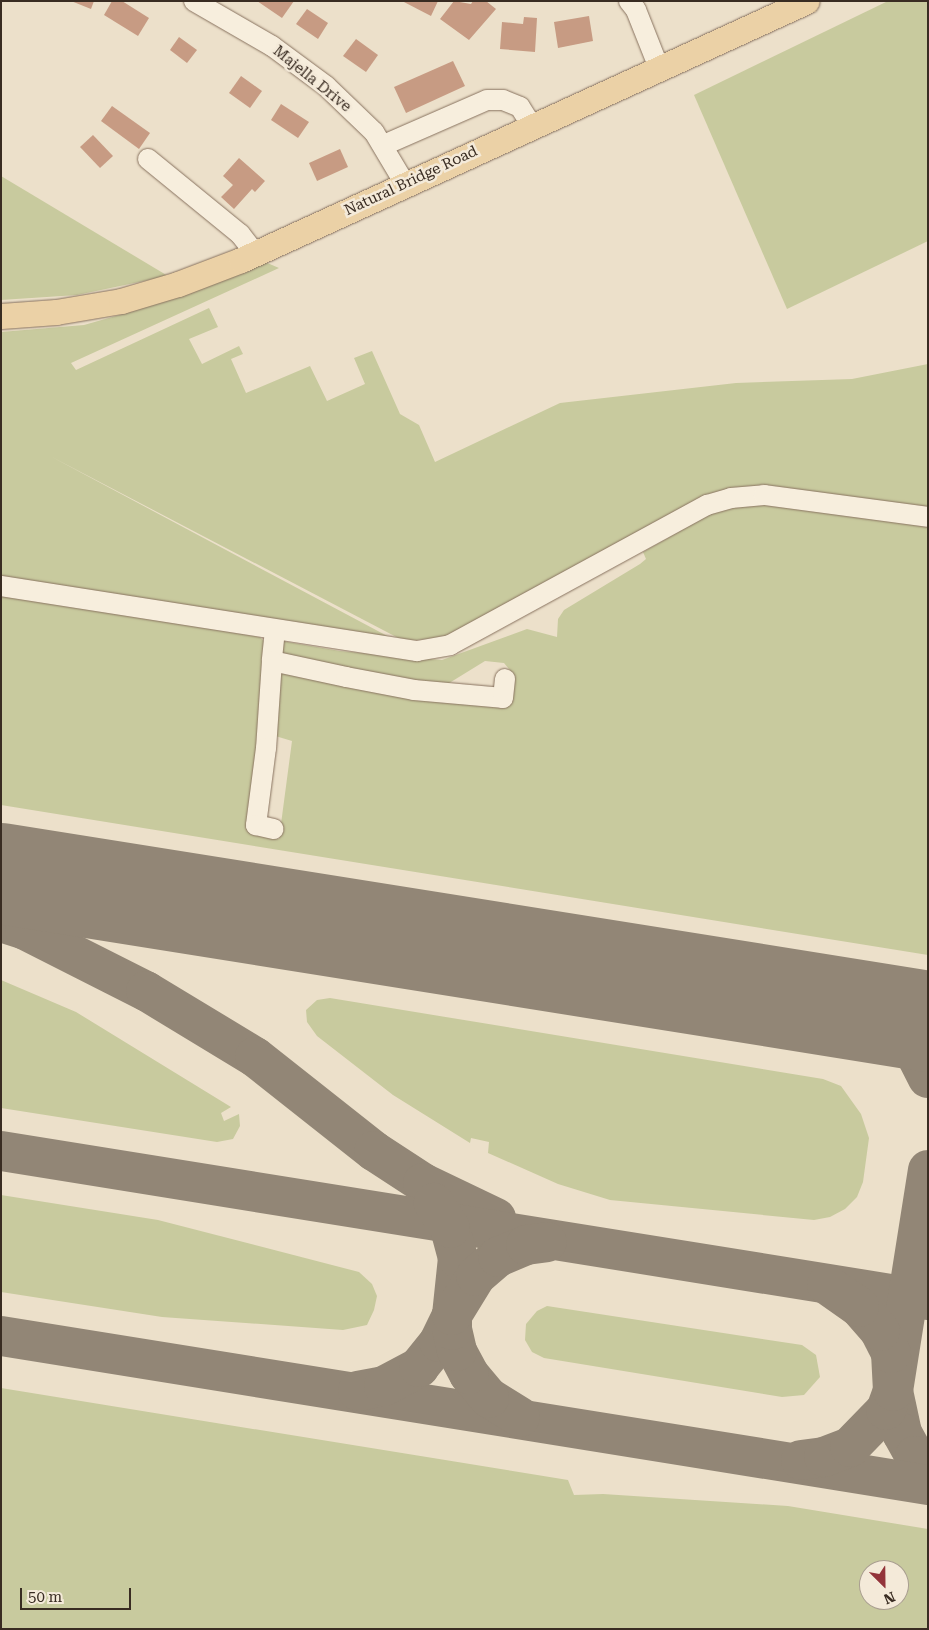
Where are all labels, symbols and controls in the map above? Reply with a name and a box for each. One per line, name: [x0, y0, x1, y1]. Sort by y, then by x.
street label: Majella Drive: [269, 42, 355, 116]
street label: Natural Bridge Road: [342, 142, 480, 220]
north arrow: [859, 1560, 909, 1610]
scale bar: [22, 1578, 134, 1610]
text: 50 m: [28, 1588, 62, 1606]
text: N: [881, 1588, 898, 1607]

